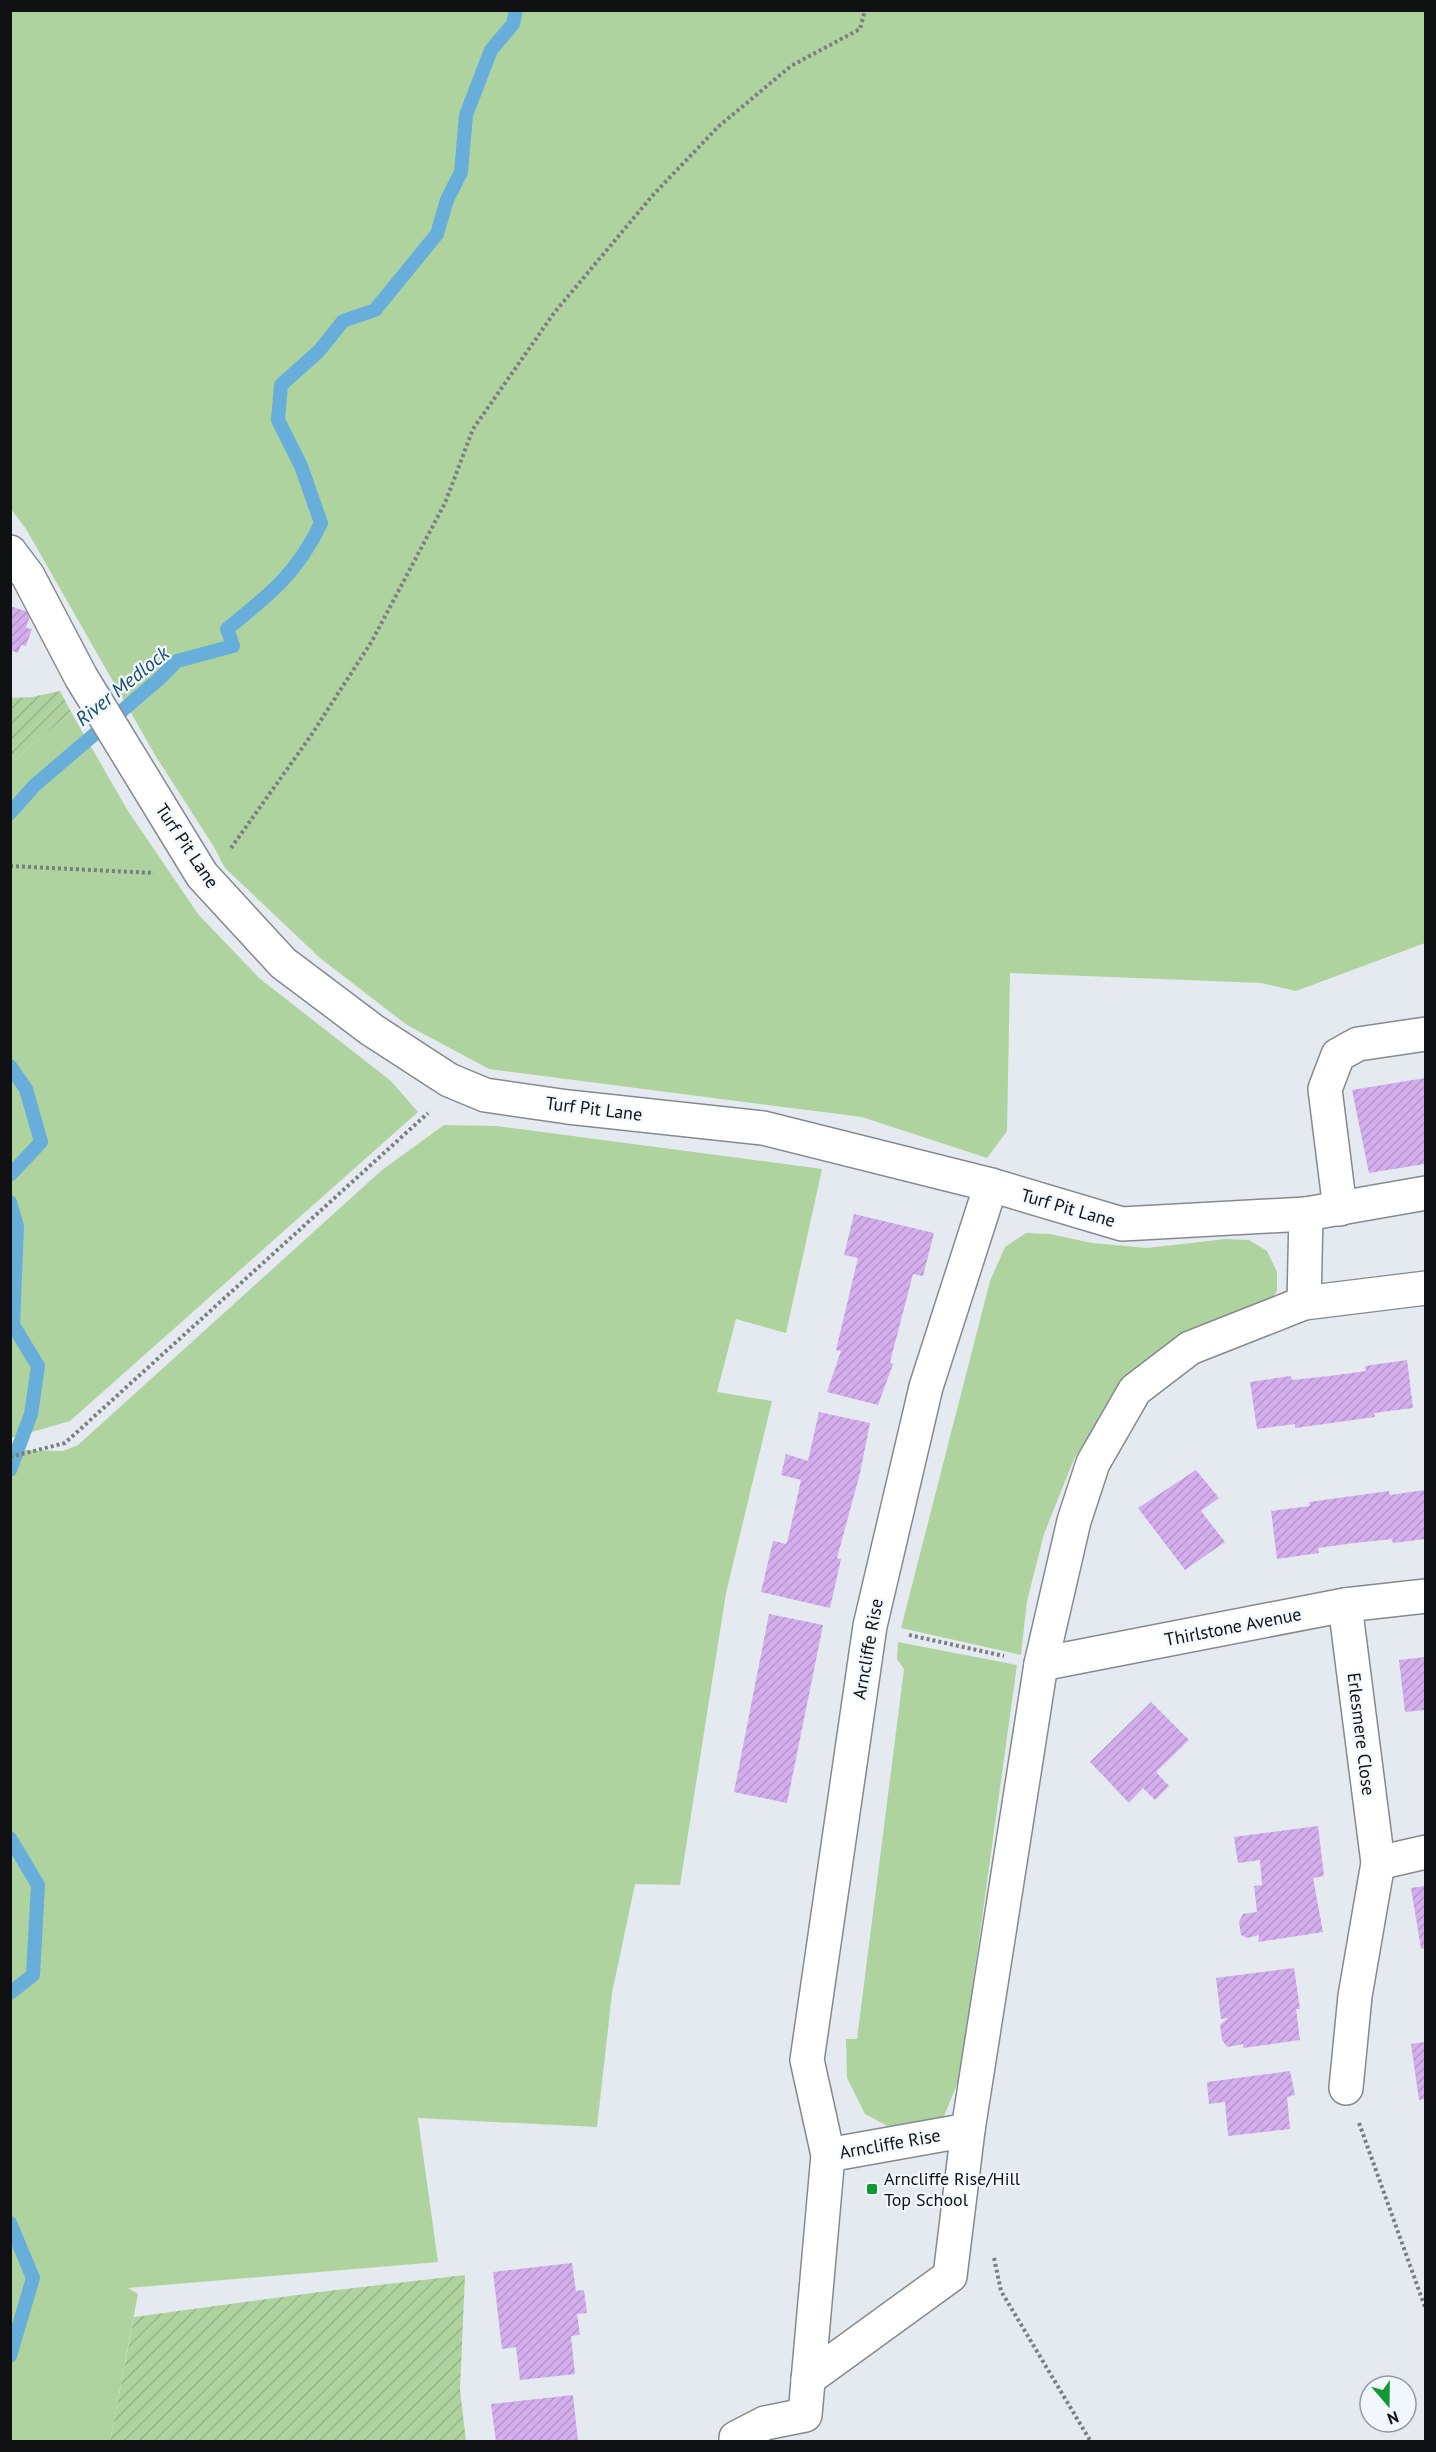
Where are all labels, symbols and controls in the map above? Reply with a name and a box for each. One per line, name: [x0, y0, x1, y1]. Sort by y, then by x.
water label: River Medlock: [70, 640, 175, 732]
street label: Turf Pit Lane: [151, 799, 224, 892]
street label: Turf Pit Lane: [544, 1091, 644, 1126]
street label: Turf Pit Lane: [1018, 1183, 1118, 1232]
street label: Arncliffe Rise: [847, 1597, 888, 1701]
street label: Thirlstone Avenue: [1163, 1602, 1303, 1651]
street label: Erlesmere Close: [1343, 1671, 1380, 1797]
street label: Arncliffe Rise: [838, 2123, 942, 2164]
place label: Arncliffe Rise/Hill Top School: [884, 2167, 1021, 2211]
marker: Arncliffe Rise/Hill Top School: [865, 2182, 879, 2196]
north arrow: [1358, 2374, 1418, 2434]
text: N: [1385, 2407, 1401, 2429]

